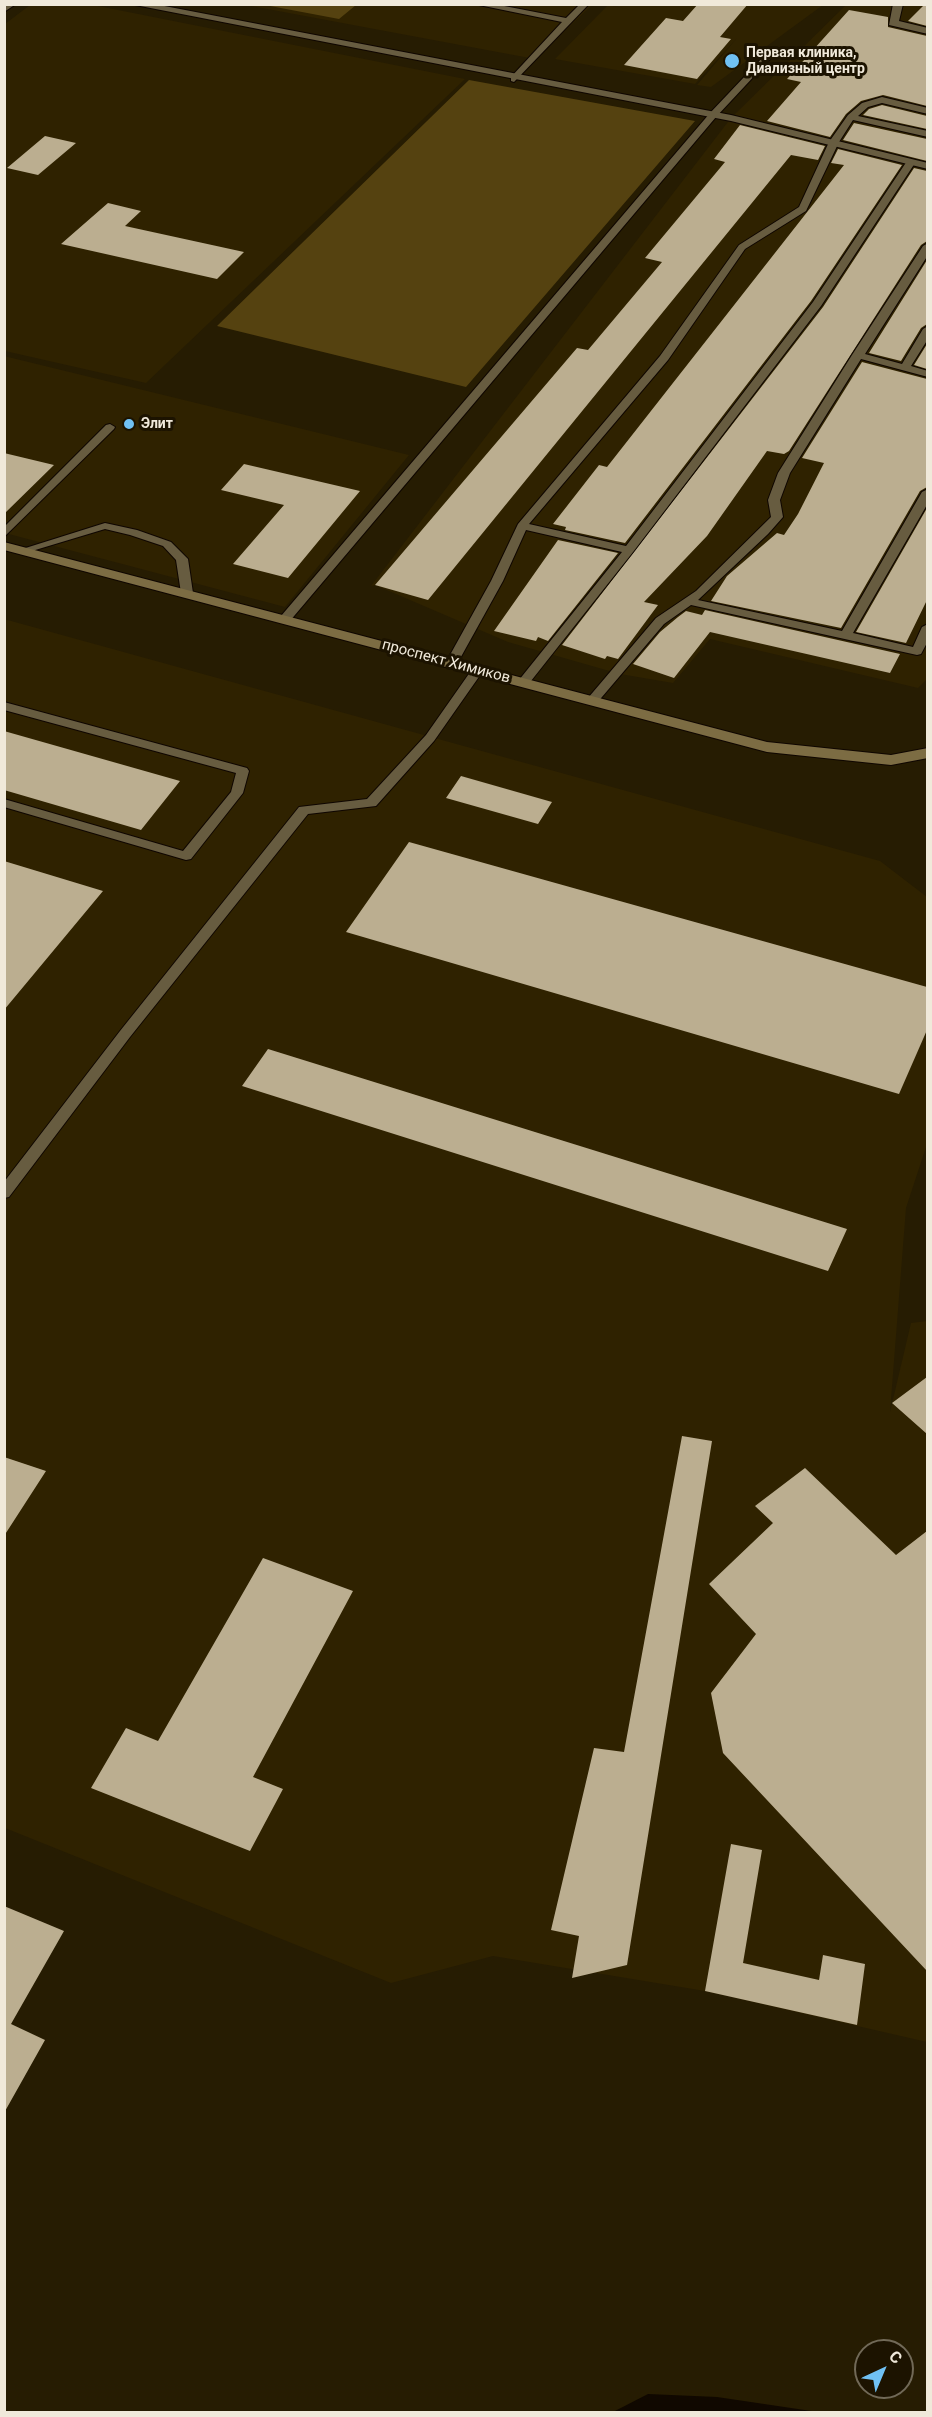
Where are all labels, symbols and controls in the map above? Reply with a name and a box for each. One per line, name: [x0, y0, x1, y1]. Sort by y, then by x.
place label: Первая клиника, Диализный центр: [746, 45, 865, 78]
marker: Первая клиника, Диализный центр: [723, 52, 741, 70]
place label: Элит: [141, 416, 173, 432]
marker: Элит: [122, 417, 136, 431]
street label: проспект Химиков: [380, 636, 512, 688]
north arrow: [854, 2339, 914, 2399]
text: С: [885, 2347, 906, 2368]

